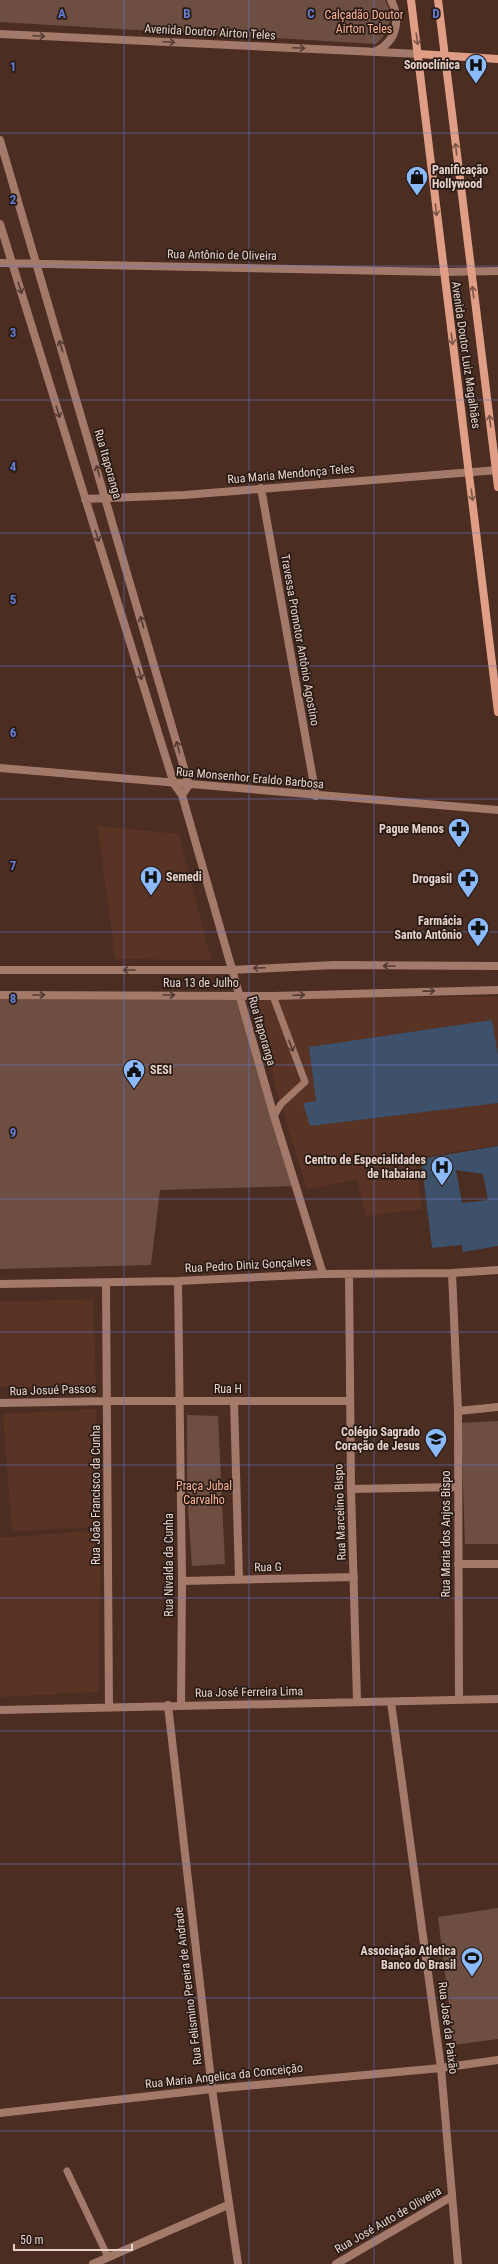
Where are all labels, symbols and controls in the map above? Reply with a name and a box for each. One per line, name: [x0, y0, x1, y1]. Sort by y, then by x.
text: A: [58, 6, 66, 21]
text: B: [183, 6, 191, 21]
text: C: [307, 6, 315, 21]
text: D: [432, 6, 440, 21]
park label: Calçadão Doutor Airton Teles: [325, 8, 404, 36]
street label: Avenida Doutor Airton Teles: [144, 22, 276, 42]
one-way arrow: [32, 32, 45, 39]
one-way arrow: [413, 32, 420, 45]
one-way arrow: [162, 38, 175, 46]
one-way arrow: [292, 44, 305, 52]
hospital icon: Sonoclínica: [463, 52, 489, 85]
place label: Sonoclínica: [404, 58, 460, 72]
text: 1: [10, 59, 16, 74]
one-way arrow: [452, 143, 459, 156]
place label: Panificação Hollywood: [432, 163, 488, 191]
shop icon: Panificação Hollywood: [404, 164, 430, 197]
text: 2: [10, 192, 17, 207]
one-way arrow: [432, 203, 440, 216]
street label: Rua Antônio de Oliveira: [167, 247, 277, 263]
street label: Avenida Doutor Luiz Magalhães: [449, 280, 483, 430]
one-way arrow: [17, 281, 24, 294]
one-way arrow: [470, 286, 477, 299]
text: 3: [10, 325, 16, 340]
one-way arrow: [448, 332, 456, 345]
one-way arrow: [57, 340, 64, 353]
one-way arrow: [55, 406, 62, 419]
one-way arrow: [486, 415, 494, 428]
street label: Rua Itaporanga: [91, 428, 125, 501]
text: 4: [10, 459, 17, 474]
street label: Rua Maria Mendonça Teles: [227, 461, 355, 487]
one-way arrow: [94, 464, 101, 477]
one-way arrow: [468, 488, 476, 501]
one-way arrow: [94, 530, 101, 543]
street label: Travessa Promotor Antônio Agostino: [278, 553, 322, 727]
text: 5: [10, 592, 17, 607]
one-way arrow: [138, 616, 145, 629]
one-way arrow: [136, 668, 144, 680]
text: 6: [10, 725, 17, 740]
one-way arrow: [174, 741, 181, 754]
street label: Rua Monsenhor Eraldo Barbosa: [175, 765, 325, 791]
pharmacy icon: Pague Menos: [446, 816, 472, 849]
place label: Pague Menos: [379, 822, 445, 836]
text: 7: [10, 858, 17, 873]
hospital icon: Semedi: [138, 864, 164, 897]
pharmacy icon: Drogasil: [455, 866, 481, 899]
place label: Semedi: [166, 870, 202, 884]
place label: Drogasil: [412, 872, 452, 886]
place label: Farmácia Santo Antônio: [395, 914, 462, 942]
pharmacy icon: Farmácia Santo Antônio: [465, 915, 491, 948]
one-way arrow: [383, 962, 396, 970]
one-way arrow: [253, 965, 266, 972]
one-way arrow: [123, 966, 136, 974]
street label: Rua 13 de Julho: [163, 976, 239, 990]
one-way arrow: [422, 987, 435, 995]
text: 8: [10, 991, 16, 1006]
one-way arrow: [32, 991, 45, 999]
one-way arrow: [162, 991, 175, 999]
one-way arrow: [292, 991, 305, 999]
street label: Rua Itaporanga: [245, 995, 279, 1068]
one-way arrow: [288, 1039, 296, 1051]
public building icon: SESI: [121, 1057, 147, 1090]
place label: SESI: [150, 1063, 172, 1077]
text: 9: [10, 1125, 16, 1140]
place label: Centro de Especialidades de Itabaiana: [305, 1153, 427, 1181]
hospital icon: Centro de Especialidades de Itabaiana: [429, 1154, 455, 1187]
street label: Rua Pedro Diniz Gonçalves: [184, 1255, 312, 1275]
street label: Rua Josué Passos: [9, 1381, 97, 1399]
street label: Rua H: [214, 1382, 242, 1396]
street label: Rua João Francisco da Cunha: [89, 1425, 103, 1565]
place label: Colégio Sagrado Coração de Jesus: [335, 1425, 421, 1453]
school or university icon: Colégio Sagrado Coração de Jesus: [423, 1426, 449, 1459]
street label: Rua Marcelino Bispo: [331, 1463, 349, 1561]
street label: Rua Maria dos Anjos Bispo: [439, 1471, 453, 1598]
park label: Praça Jubal Carvalho: [176, 1479, 232, 1507]
street label: Rua Nivalda da Cunha: [162, 1513, 176, 1617]
street label: Rua G: [254, 1560, 282, 1574]
street label: Rua José Ferreira Lima: [195, 1684, 304, 1700]
street label: Rua Felismino Pereira de Andrade: [171, 1906, 205, 2066]
place label: Associação Atletica Banco do Brasil: [360, 1944, 456, 1972]
sports icon: Associação Atletica Banco do Brasil: [459, 1945, 485, 1978]
street label: Rua José da Paixão: [435, 1981, 461, 2075]
street label: Rua Maria Angelica da Conceição: [144, 2061, 304, 2091]
street label: Rua José Auto de Oliveira: [332, 2184, 444, 2256]
scale bar: [14, 2226, 132, 2252]
text: 50 m: [20, 2233, 44, 2247]

